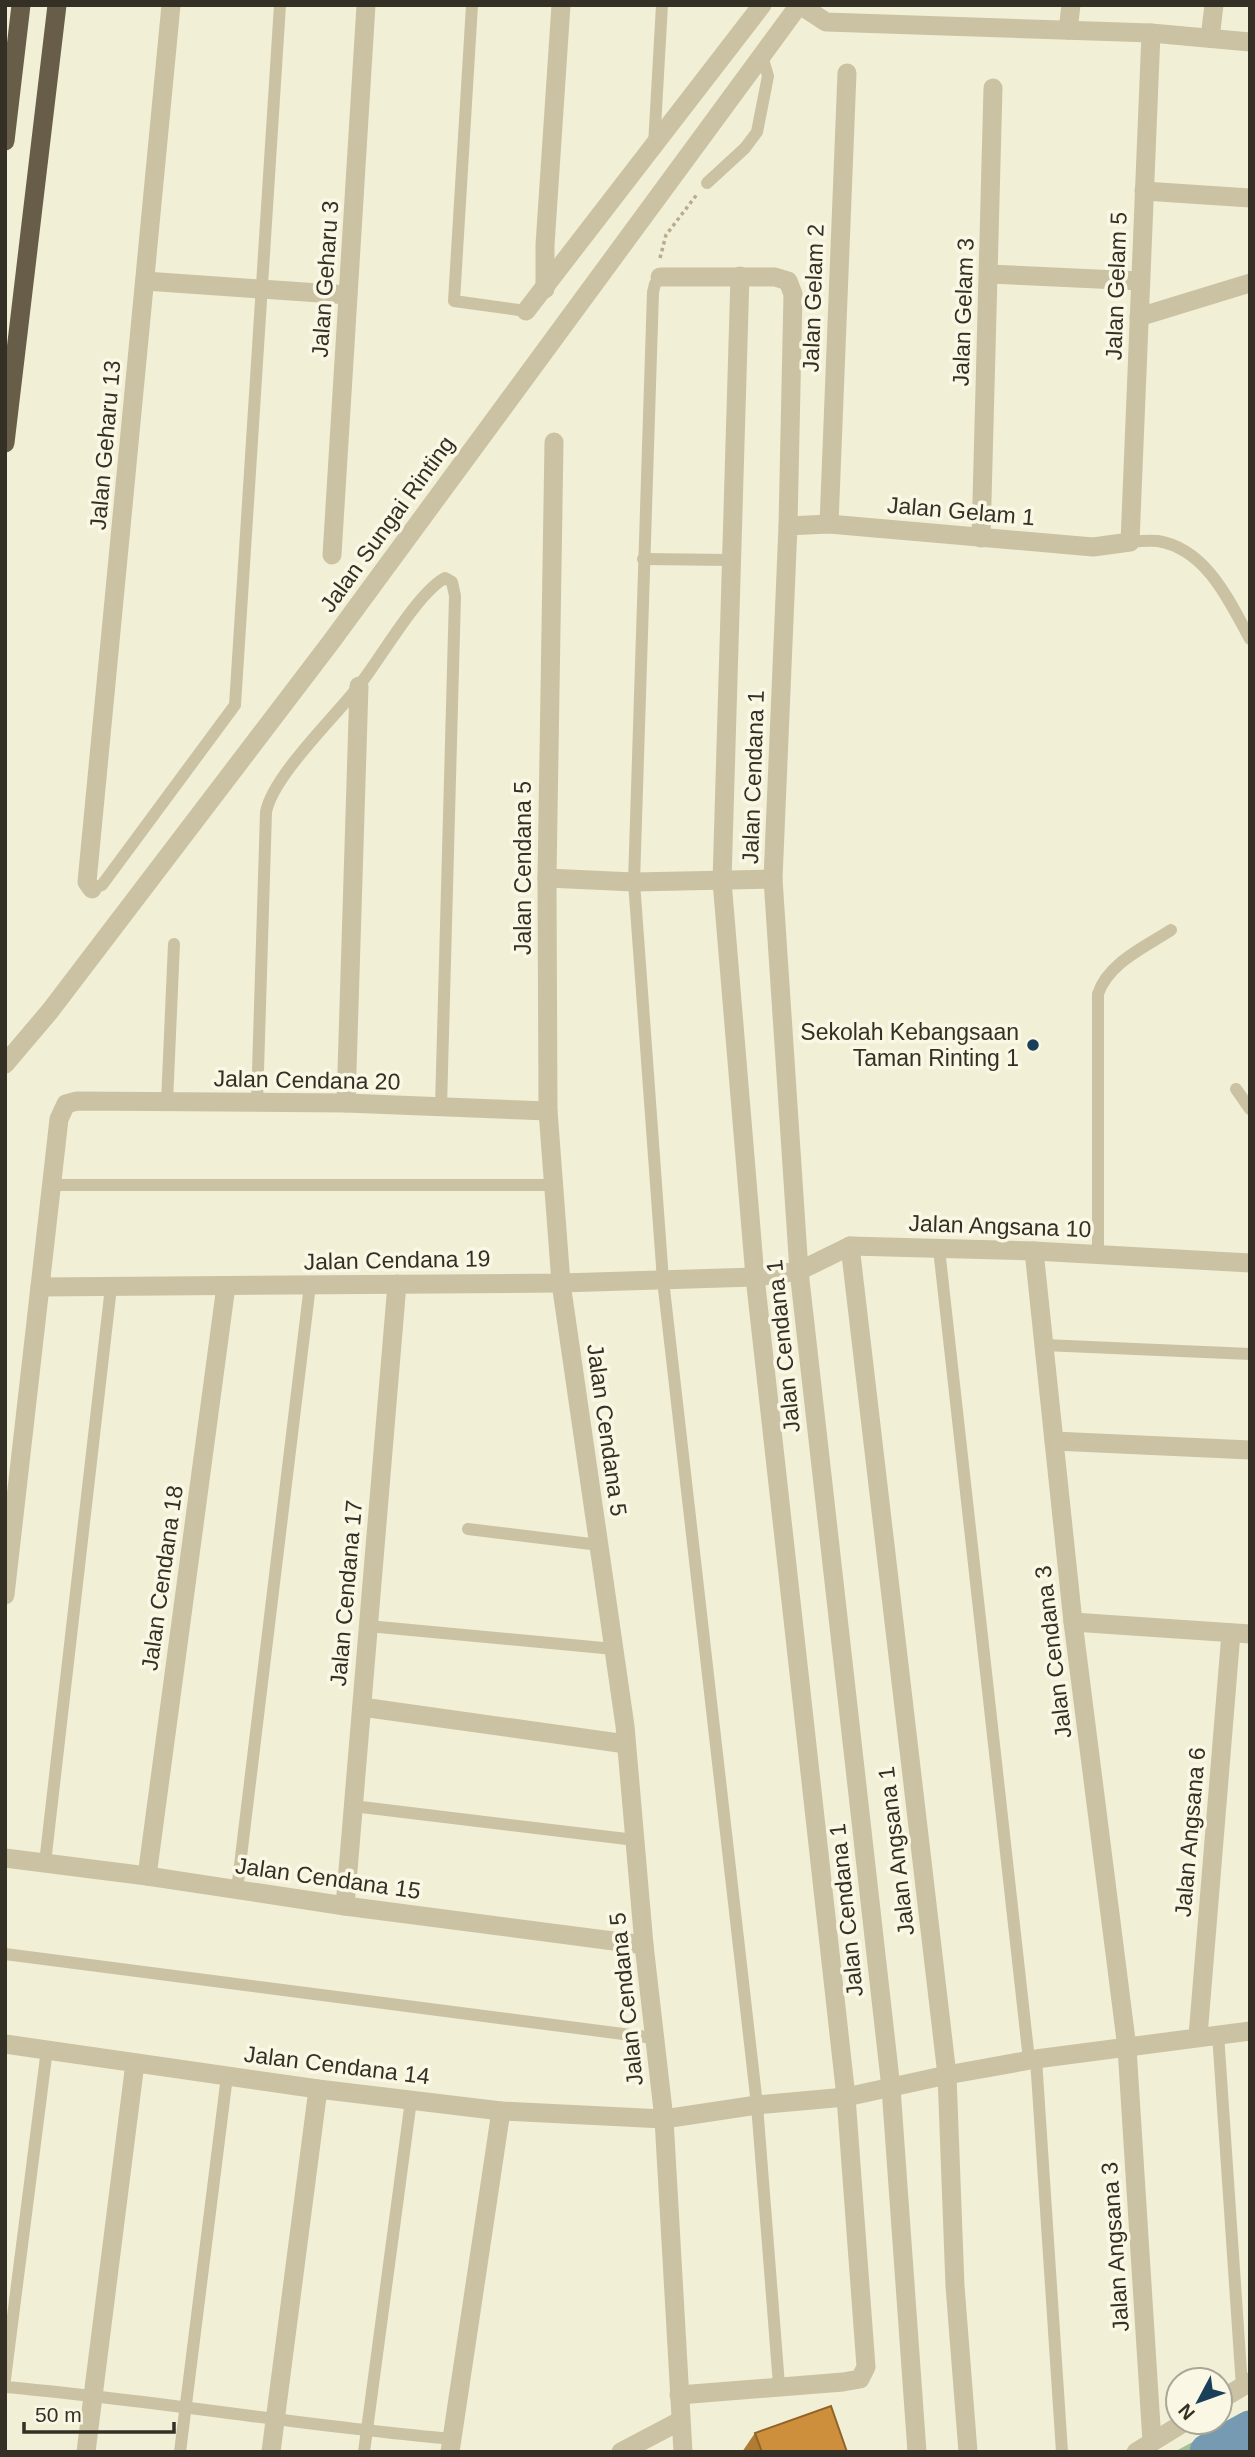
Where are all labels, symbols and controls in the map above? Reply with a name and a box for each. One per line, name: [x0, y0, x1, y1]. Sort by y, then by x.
street label: Jalan Geharu 3: [307, 200, 343, 358]
street label: Jalan Gelam 5: [1100, 211, 1132, 361]
street label: Jalan Gelam 2: [797, 223, 829, 373]
street label: Jalan Gelam 3: [947, 237, 979, 387]
street label: Jalan Geharu 13: [85, 359, 125, 531]
street label: Jalan Sungai Rinting: [314, 431, 460, 617]
street label: Jalan Gelam 1: [886, 492, 1036, 530]
street label: Jalan Cendana 1: [737, 690, 769, 864]
street label: Jalan Cendana 5: [510, 781, 536, 955]
place label: Sekolah Kebangsaan Taman Rinting 1: [800, 1019, 1019, 1071]
marker: Sekolah Kebangsaan Taman Rinting 1: [1025, 1037, 1041, 1053]
street label: Jalan Cendana 20: [213, 1065, 401, 1095]
street label: Jalan Angsana 10: [908, 1210, 1092, 1242]
street label: Jalan Cendana 19: [303, 1245, 491, 1275]
street label: Jalan Cendana 1: [761, 1258, 805, 1434]
street label: Jalan Cendana 5: [582, 1342, 632, 1518]
street label: Jalan Cendana 18: [136, 1484, 188, 1672]
street label: Jalan Cendana 17: [325, 1499, 367, 1687]
street label: Jalan Cendana 3: [1029, 1564, 1077, 1740]
street label: Jalan Angsana 6: [1170, 1746, 1210, 1918]
street label: Jalan Angsana 1: [873, 1765, 919, 1937]
street label: Jalan Cendana 1: [824, 1822, 868, 1998]
street label: Jalan Cendana 15: [234, 1852, 422, 1904]
street label: Jalan Cendana 5: [604, 1911, 648, 2087]
street label: Jalan Cendana 14: [243, 2041, 431, 2089]
street label: Jalan Angsana 3: [1096, 2161, 1134, 2333]
north arrow: [1164, 2366, 1234, 2436]
scale bar: [24, 2390, 175, 2434]
text: N: [1174, 2400, 1199, 2424]
text: 50 m: [35, 2403, 82, 2426]

